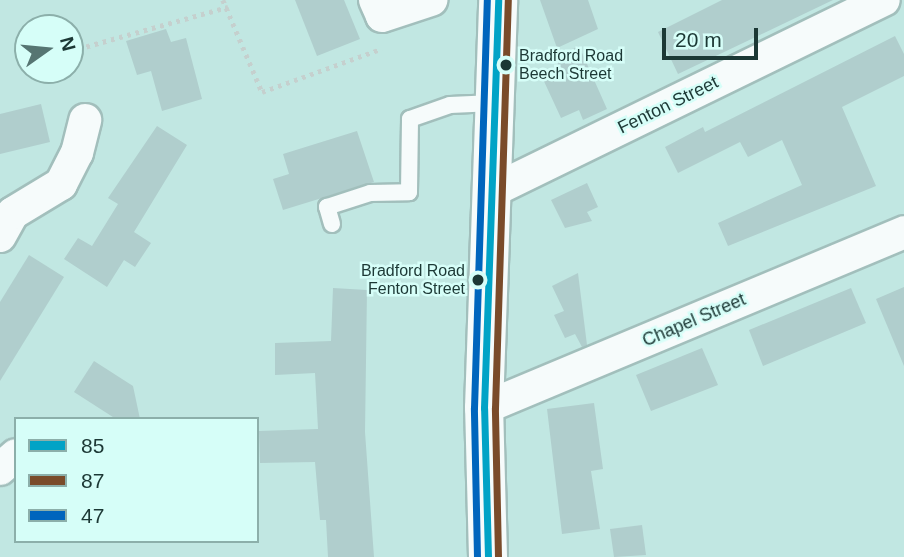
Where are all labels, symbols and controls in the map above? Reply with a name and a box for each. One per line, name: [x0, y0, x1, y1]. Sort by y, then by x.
north arrow: [14, 14, 84, 84]
scale bar: [666, 14, 762, 58]
text: 20 m: [675, 28, 722, 51]
text: N: [56, 35, 80, 53]
place label: Bradford Road Beech Street: [519, 46, 623, 84]
marker: Bradford Road Beech Street: [499, 58, 513, 72]
street label: Fenton Street: [614, 71, 722, 139]
place label: Bradford Road Fenton Street: [361, 261, 465, 299]
marker: Bradford Road Fenton Street: [471, 273, 485, 287]
street label: Chapel Street: [639, 289, 749, 351]
legend: [14, 417, 259, 543]
text: 85: [81, 434, 104, 457]
text: 87: [81, 469, 104, 492]
text: 47: [81, 504, 104, 527]

